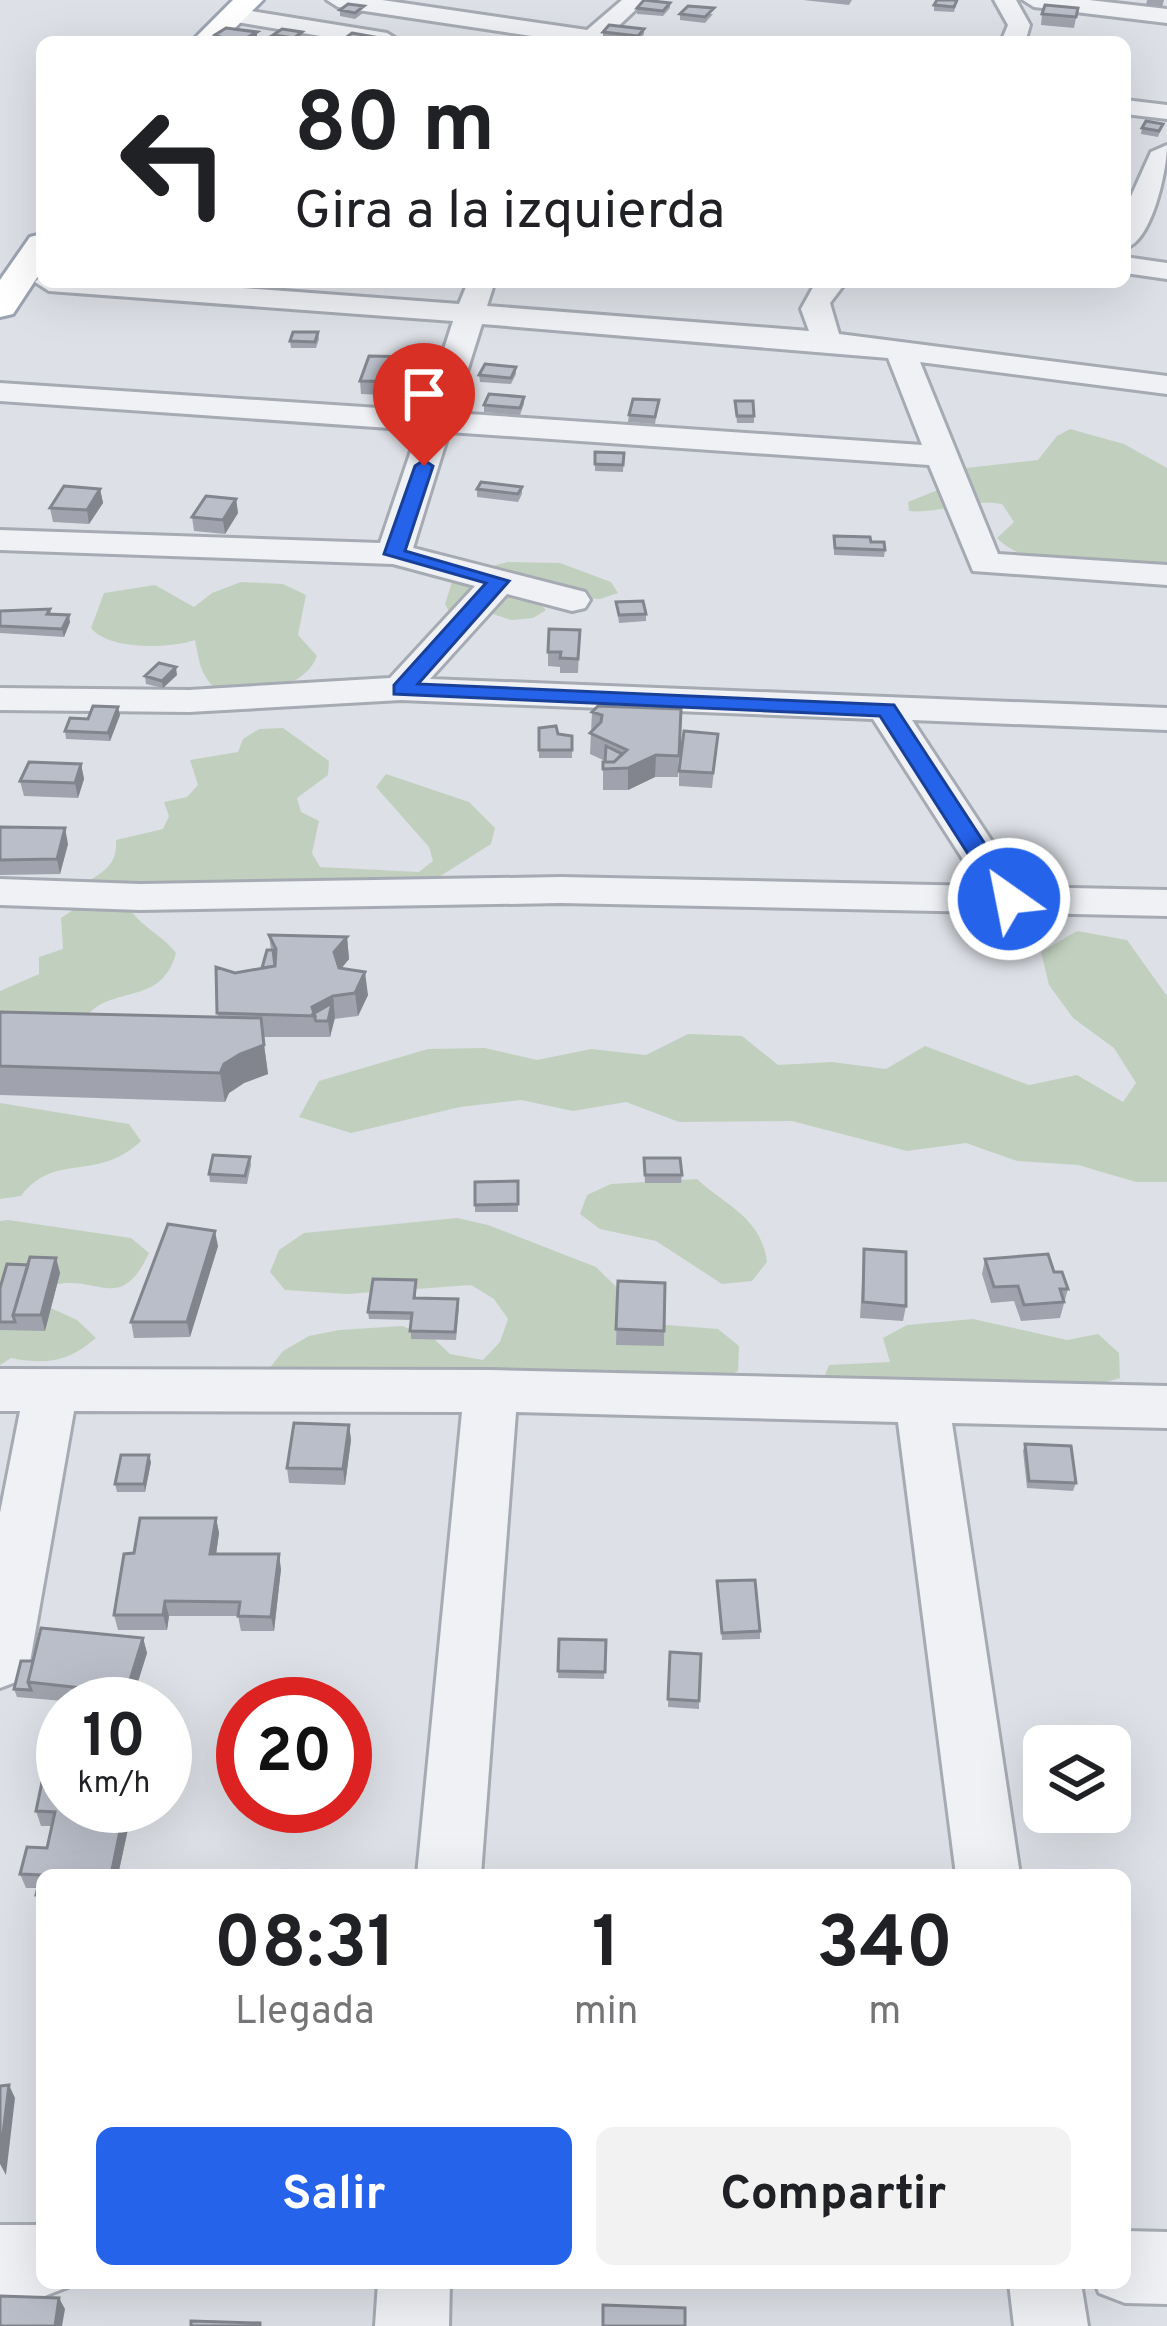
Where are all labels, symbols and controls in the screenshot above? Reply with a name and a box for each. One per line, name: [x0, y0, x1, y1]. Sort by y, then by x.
text: 80 m: [294, 75, 495, 181]
icon: left: [96, 84, 252, 240]
text: Gira a la izquierda: [294, 179, 725, 248]
pin: [373, 343, 475, 466]
icon: arrive: [391, 361, 457, 427]
position arrow: [946, 836, 1072, 962]
speed limit sign: 20: [216, 1677, 372, 1833]
text: 10: [82, 1702, 146, 1778]
map controls: [1023, 1725, 1131, 1833]
button: layers: [1023, 1725, 1131, 1833]
text: km/h: [78, 1766, 150, 1803]
text: 08:31: [214, 1901, 396, 1993]
text: 1: [592, 1901, 621, 1993]
text: 340: [816, 1901, 953, 1993]
text: Llegada: [235, 1989, 375, 2038]
text: min: [574, 1989, 639, 2038]
text: m: [868, 1989, 901, 2038]
button: Salir: [96, 2127, 572, 2265]
button: Compartir: [596, 2127, 1071, 2265]

